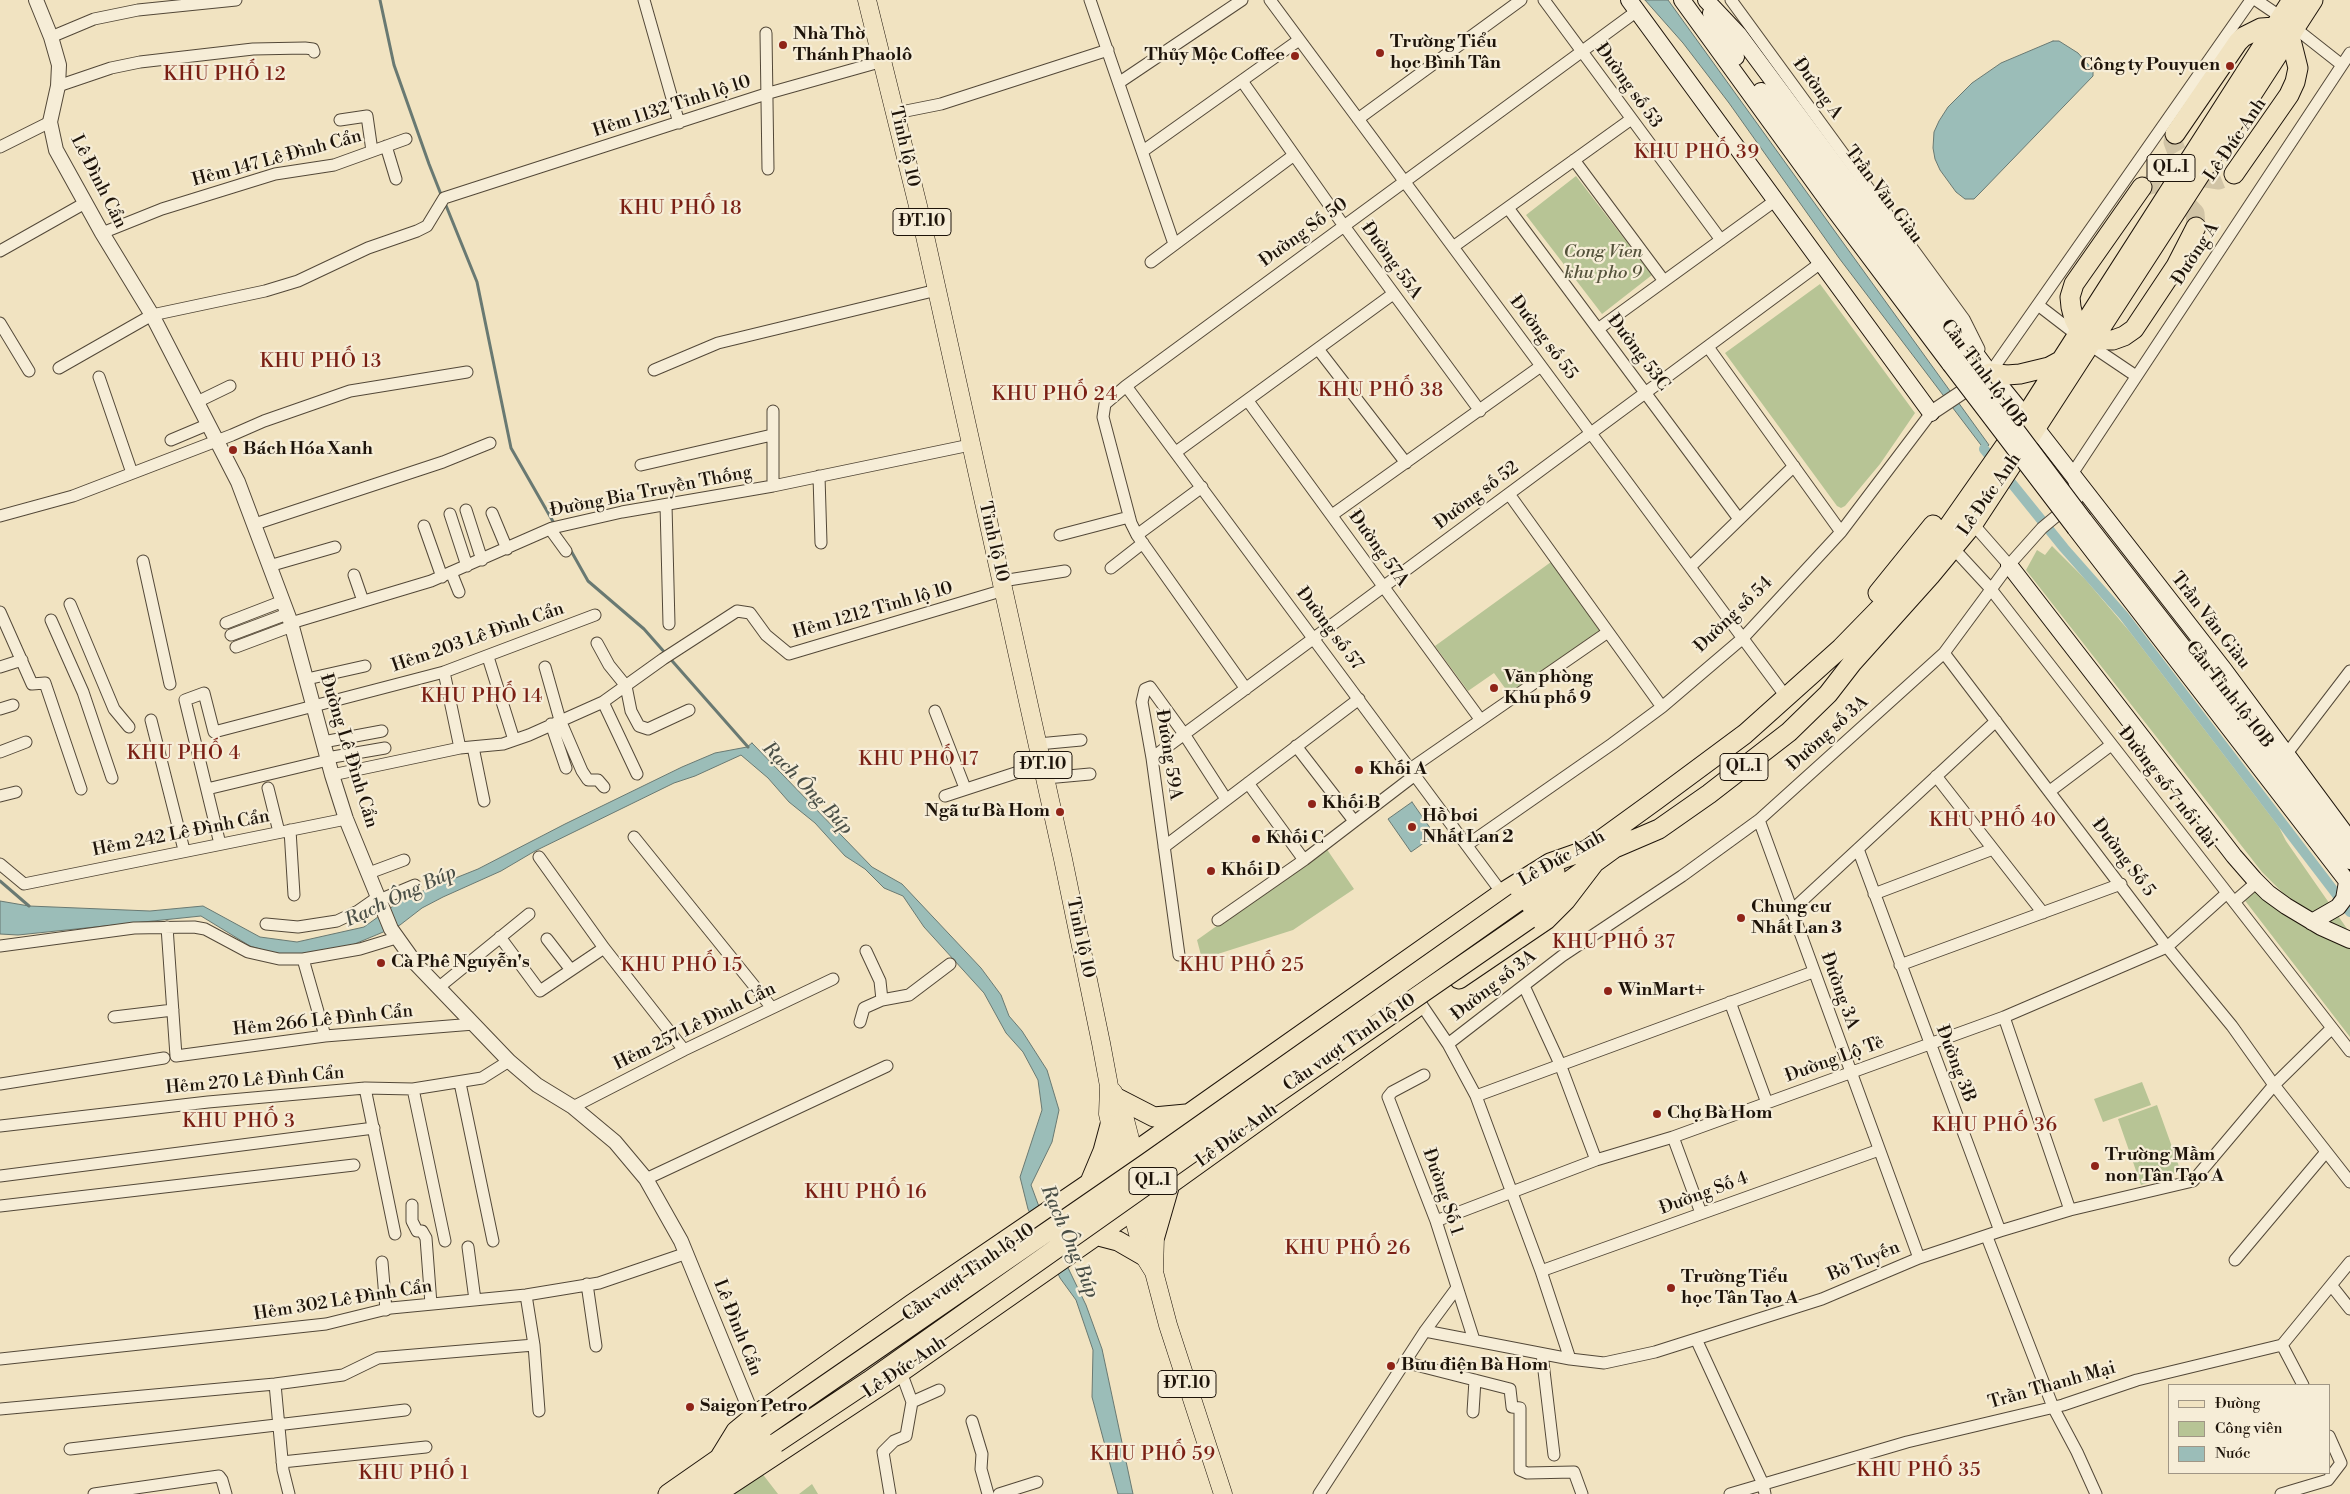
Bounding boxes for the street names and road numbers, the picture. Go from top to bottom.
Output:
street label: Đường số 53 [1590,39,1666,133]
street label: Đường A [1788,54,1846,124]
street label: Hẻm 1132 Tỉnh lộ 10 [590,71,754,143]
street label: Lê Đức Anh [2200,94,2272,186]
street label: Tỉnh lộ 10 [884,105,924,189]
street label: Hẻm 147 Lê Đình Cẩn [190,126,364,192]
street label: Lê Đình Cẩn [65,132,131,232]
street label: Trần Văn Giàu [1839,142,1927,248]
road number: QL.1 [2147,154,2195,182]
street label: Đường Số 50 [1256,194,1352,272]
road number: ĐT.10 [893,208,951,236]
street label: Đường 55A [1356,218,1426,304]
street label: Đường A [2168,219,2224,289]
street label: Đường số 55 [1504,292,1582,384]
street label: Đường 53C [1602,310,1674,396]
street label: Cầu Tỉnh lộ 10B [1935,316,2031,432]
street label: Lê Đức Anh [1954,450,2026,540]
street label: Đường số 52 [1431,457,1523,535]
street label: Đường Bia Truyền Thống [548,462,754,522]
street label: Tỉnh lộ 10 [973,500,1013,584]
street label: Đường 57A [1343,507,1413,591]
street label: Trần Văn Giàu [2166,568,2254,674]
street label: Đường số 54 [1690,572,1778,658]
street label: Hẻm 1212 Tỉnh lộ 10 [790,578,956,644]
street label: Đường số 57 [1291,583,1367,675]
street label: Hẻm 203 Lê Đình Cẩn [389,598,567,678]
street label: Cầu Tỉnh lộ 10B [2180,637,2278,753]
street label: Đường Lê Đình Cẩn [314,671,382,831]
street label: Đường số 3A [1783,692,1873,776]
street label: Đường 59A [1150,708,1186,802]
street label: Đường số 7 nối dài [2113,723,2221,853]
road number: ĐT.10 [1014,752,1072,778]
road number: QL.1 [1720,754,1768,780]
street label: Hẻm 242 Lê Đình Cẩn [91,806,271,862]
street label: Đường Số 5 [2087,815,2159,901]
street label: Lê Đức Anh [1515,826,1609,892]
street label: Tỉnh lộ 10 [1061,896,1099,980]
street label: Đường số 3A [1447,946,1541,1026]
street label: Đường 3A [1815,950,1863,1032]
street label: Hẻm 257 Lê Đình Cẩn [611,978,779,1076]
street label: Cầu vượt Tỉnh lộ 10 [1280,989,1420,1097]
street label: Hẻm 266 Lê Đình Cẩn [232,1001,414,1041]
street label: Đường 3B [1930,1022,1980,1106]
street label: Đường Lộ Tẻ [1782,1032,1888,1088]
street label: Hẻm 270 Lê Đình Cẩn [165,1062,345,1100]
street label: Lê Đức Anh [1192,1099,1282,1173]
street label: Đường Số 1 [1417,1146,1467,1238]
road number: QL.1 [1129,1168,1177,1194]
street label: Đường Số 4 [1657,1168,1751,1220]
street label: Cầu vượt Tỉnh lộ 10 [899,1219,1039,1327]
street label: Bờ Tuyến [1825,1237,1903,1287]
street label: Hẻm 302 Lê Đình Cẩn [252,1276,434,1326]
street label: Lê Đình Cẩn [708,1277,766,1379]
street label: Lê Đức Anh [859,1332,951,1404]
street label: Trần Thanh Mại [1986,1358,2118,1414]
road number: ĐT.10 [1158,1370,1216,1398]

